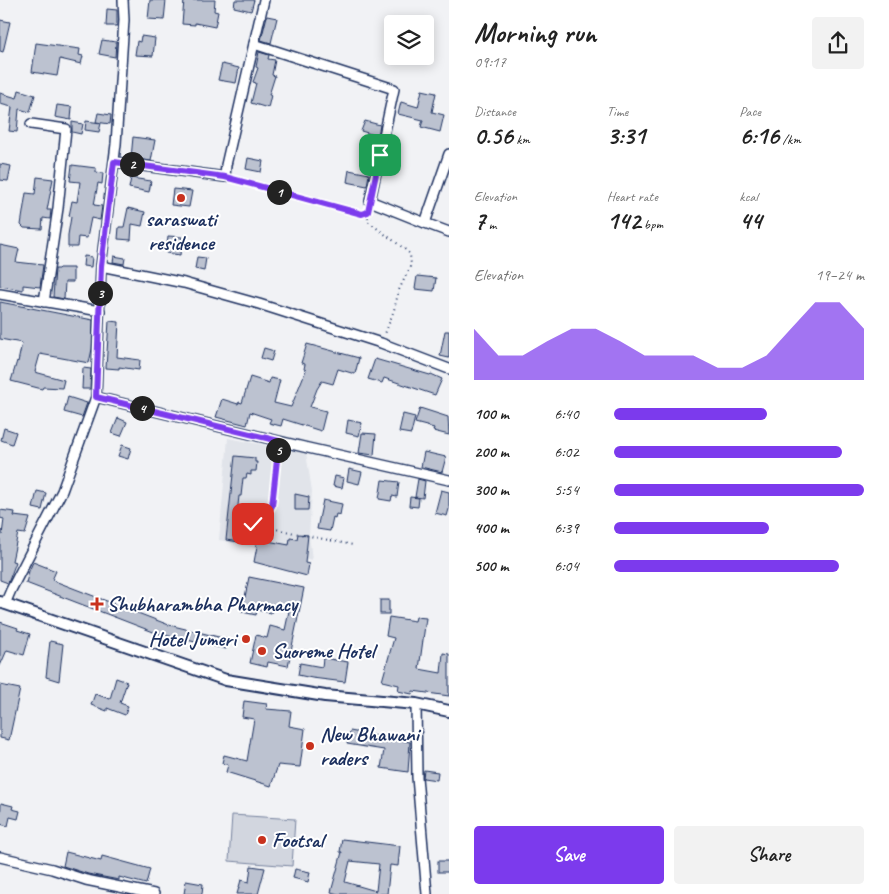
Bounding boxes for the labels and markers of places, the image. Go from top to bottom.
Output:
pin [359,134,401,176]
pin: 2 [120,152,144,176]
pin: 1 [266,180,292,204]
marker: saraswati residence [175,192,187,204]
place label: saraswati residence [146,206,219,256]
pin: 3 [88,280,112,306]
pin: 4 [130,396,154,420]
pin: 5 [266,438,290,462]
pin [232,503,274,545]
place label: Shubharambha Pharmacy [107,591,300,617]
marker: Shubharambha Pharmacy [91,598,103,610]
place label: Hotel Jumeri [149,626,239,652]
marker: Hotel Jumeri [240,633,252,645]
place label: Suoreme Hotel [272,638,378,664]
marker: Suoreme Hotel [256,645,268,657]
place label: New Bhawani raders [320,721,422,771]
marker: New Bhawani raders [304,740,316,752]
place label: Footsal [272,827,328,853]
marker: Footsal [256,834,268,846]

